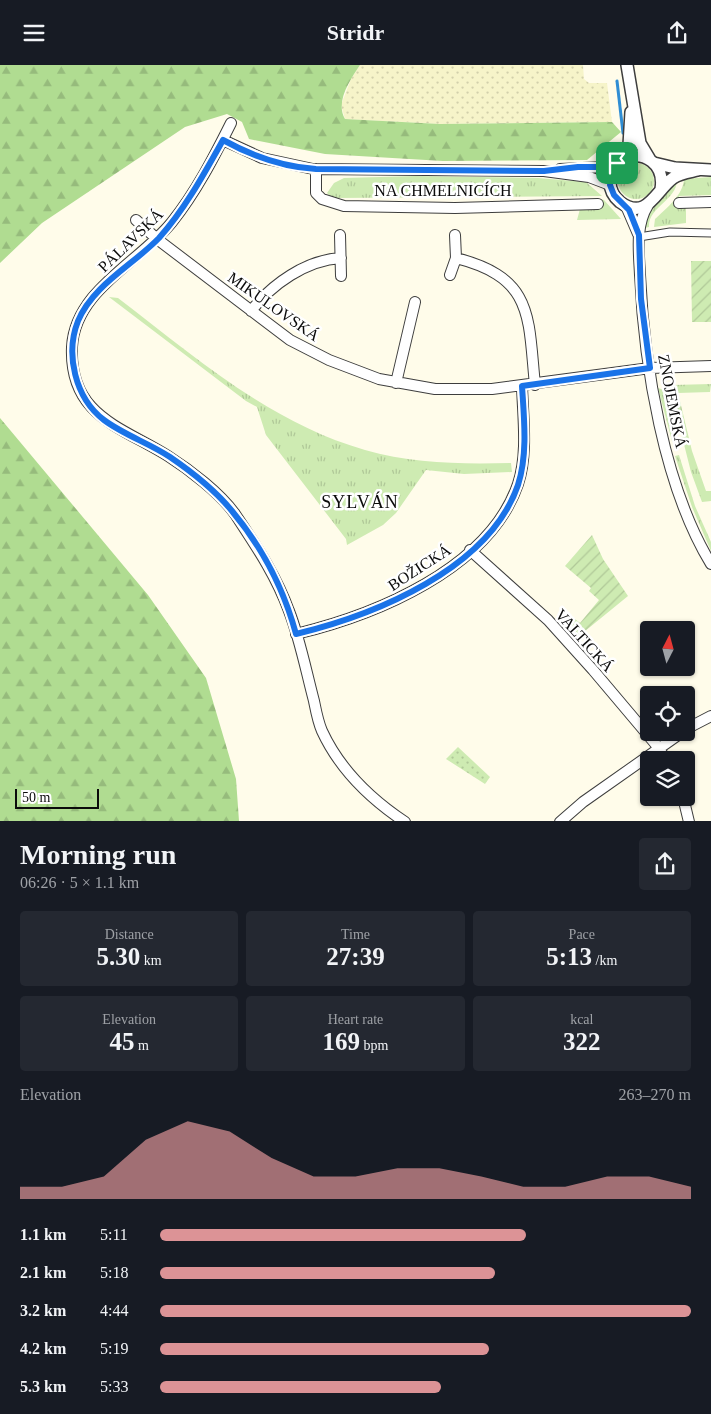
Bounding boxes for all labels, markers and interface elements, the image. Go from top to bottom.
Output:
icon: menu [20,19,48,47]
icon: share [663,19,691,47]
text: Stridr [327,20,384,45]
pin [596,142,638,184]
icon: arrive [603,149,631,177]
street label: NA CHMELNICÍCH [374,181,512,199]
street label: PÁLAVSKÁ [94,204,167,275]
street label: MIKULOVSKÁ [225,268,324,344]
street label: ZNOJEMSKÁ [655,353,691,450]
district label: SYLVÁN [321,491,399,512]
street label: BOŽICKÁ [384,540,454,594]
street label: VALTICKÁ [552,605,618,675]
north arrow [640,621,695,676]
map controls [640,621,695,806]
button: locate [640,686,695,741]
button: layers [640,751,695,806]
scale bar [15,787,99,810]
text: 50 m [22,790,50,805]
button: share [639,838,691,890]
text: Morning run [20,839,176,870]
text: 06:26 · 5 × 1.1 km [20,874,139,891]
text: Distance [105,927,154,942]
text: Time [341,927,370,942]
text: Pace [569,927,595,942]
text: 5.30 [97,943,140,970]
text: 27:39 [326,943,385,970]
text: 5:13 [546,943,592,970]
text: km [140,953,162,968]
text: /km [592,953,617,968]
text: Elevation [102,1012,156,1027]
text: Heart rate [328,1012,383,1027]
text: kcal [570,1012,593,1027]
text: 45 [109,1028,134,1055]
text: 169 [323,1028,360,1055]
text: 322 [563,1028,601,1055]
text: m [134,1038,149,1053]
text: bpm [360,1038,388,1053]
text: Elevation [20,1086,81,1103]
text: 263–270 m [619,1086,691,1103]
text: 1.1 km [20,1226,66,1243]
text: 5:11 [100,1226,128,1243]
text: 2.1 km [20,1264,66,1281]
text: 5:18 [100,1264,128,1281]
text: 3.2 km [20,1302,66,1319]
text: 4:44 [100,1302,128,1319]
text: 4.2 km [20,1340,66,1357]
text: 5:19 [100,1340,128,1357]
text: 5.3 km [20,1378,66,1395]
text: 5:33 [100,1378,128,1395]

